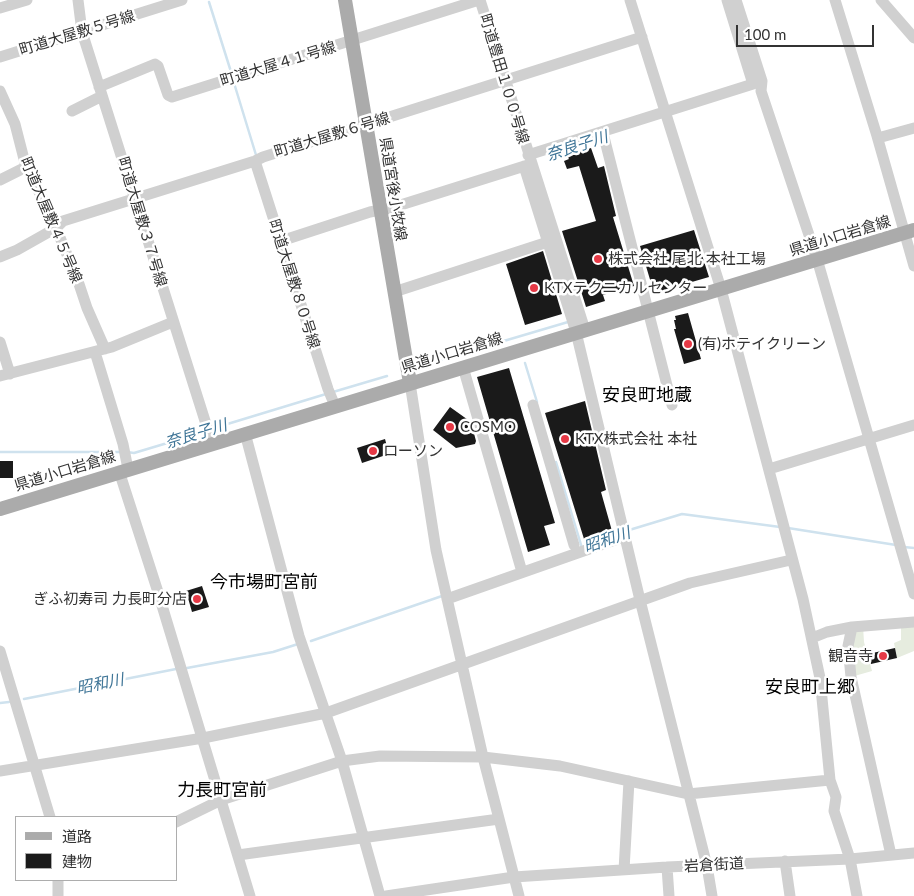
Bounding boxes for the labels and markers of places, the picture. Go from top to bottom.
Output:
place label: 株式会社 尾北 本社工場 [608,250,766,268]
marker: 株式会社 尾北 本社工場 [592,253,604,265]
place label: KTXテクニカルセンター [544,279,708,297]
marker: KTXテクニカルセンター [528,282,540,294]
place label: (有)ホテイクリーン [698,335,826,353]
marker: (有)ホテイクリーン [682,338,694,350]
place label: COSMO [460,418,516,436]
marker: COSMO [444,421,456,433]
place label: KTX株式会社 本社 [575,430,697,448]
marker: KTX株式会社 本社 [559,433,571,445]
place label: ローソン [383,442,443,460]
marker: ローソン [367,445,379,457]
place label: ぎふ初寿司 力長町分店 [33,590,187,608]
marker: ぎふ初寿司 力長町分店 [191,593,203,605]
place label: 観音寺 [828,647,873,665]
marker: 観音寺 [877,650,889,662]

